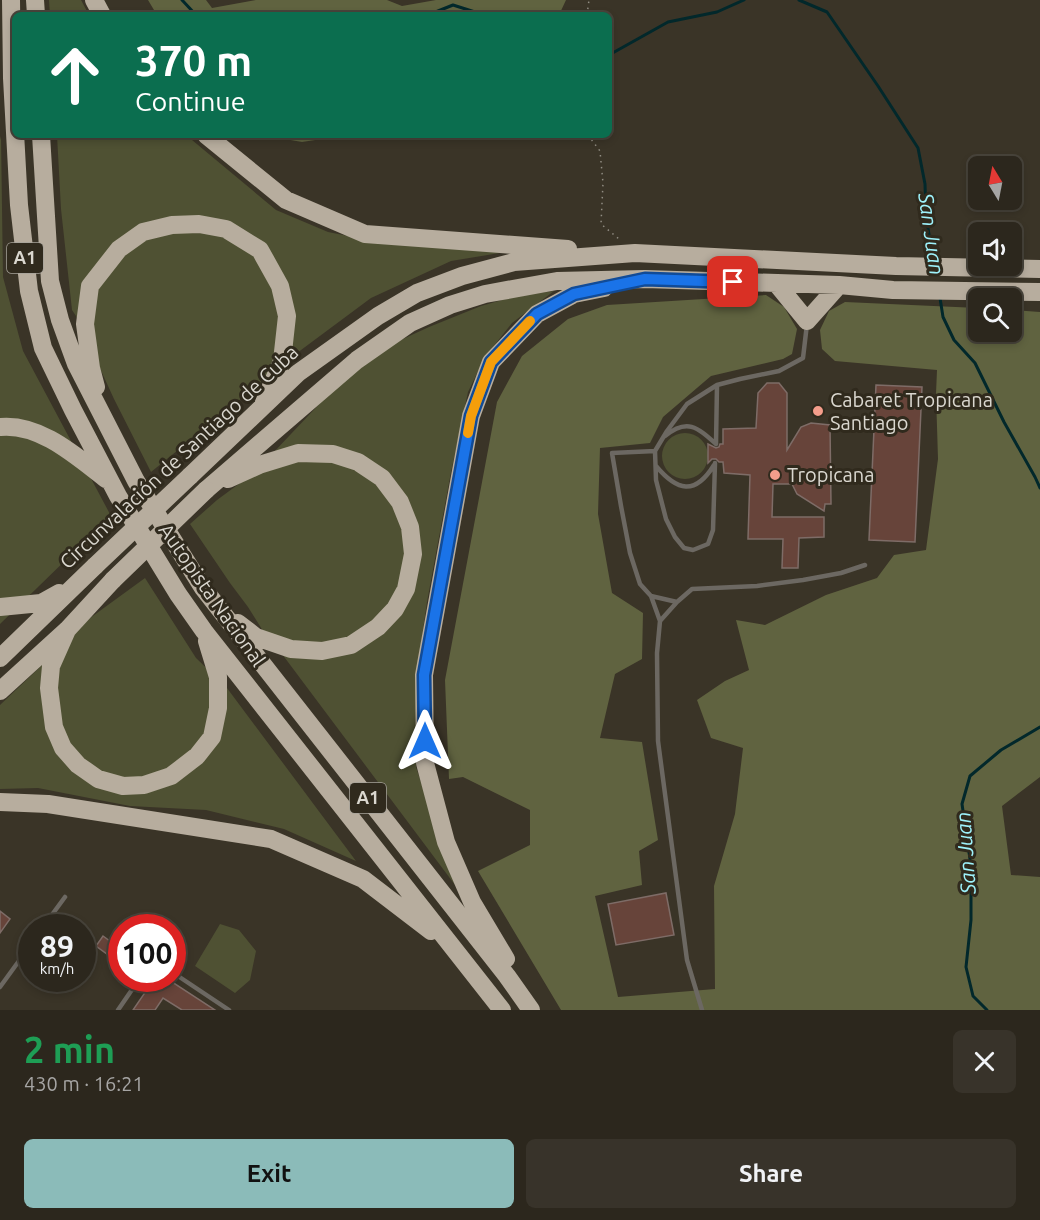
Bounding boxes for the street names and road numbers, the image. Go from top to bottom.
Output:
road number: A1 [7,243,43,273]
street label: Circunvalación de Santiago de Cuba [55,340,303,573]
street label: Autopista Nacional [154,519,270,671]
road number: A1 [350,783,386,813]

